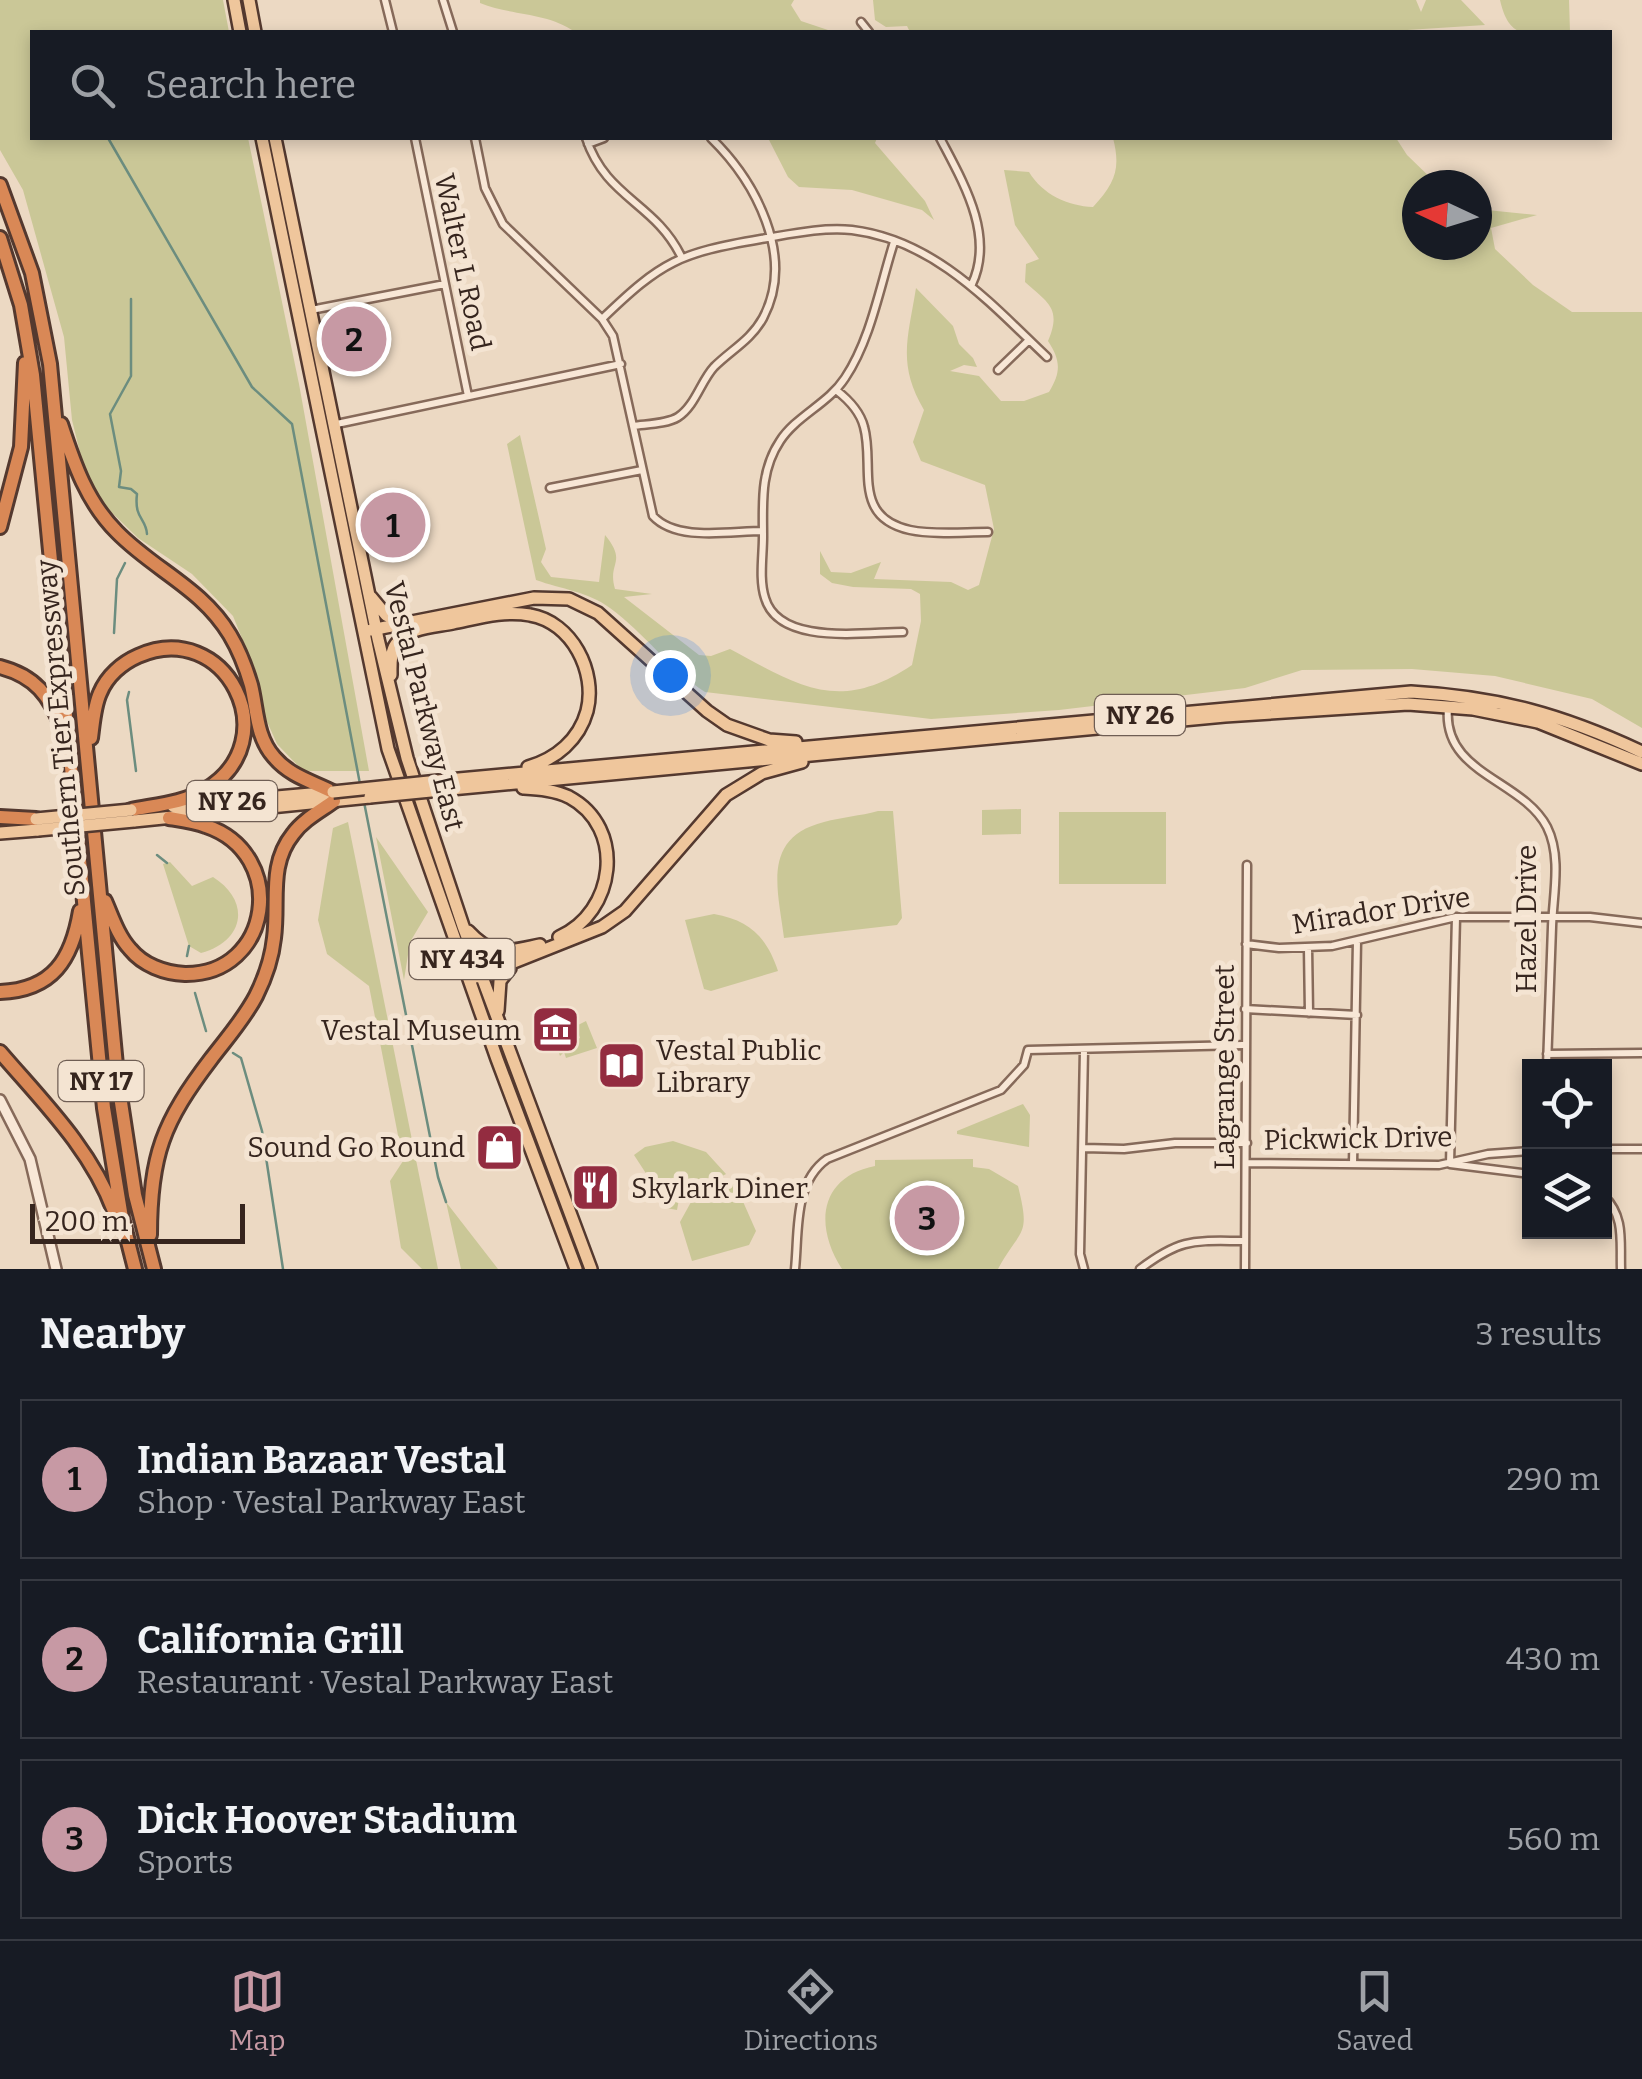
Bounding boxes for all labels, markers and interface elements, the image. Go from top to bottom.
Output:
search box [30,30,1612,140]
icon: search [65,58,120,113]
text: Search here [145,62,356,108]
north arrow [1402,170,1492,260]
street label: Walter L Road [428,171,497,353]
pin: 2 [322,302,386,376]
pin: 1 [360,488,426,562]
street label: Southern Tier Expressway [29,558,92,898]
street label: Vestal Parkway East [378,578,471,834]
your location [645,650,696,701]
road number: NY 26 [1095,695,1185,735]
road number: NY 26 [187,781,277,821]
street label: Hazel Drive [1510,845,1543,993]
street label: Mirador Drive [1290,880,1472,941]
road number: NY 434 [410,939,514,979]
street label: Lagrange Street [1208,964,1241,1170]
museum icon: Vestal Museum [530,1004,582,1056]
place label: Vestal Museum [321,1014,521,1047]
place label: Vestal Public Library [656,1034,822,1099]
library icon: Vestal Public Library [595,1040,647,1092]
map controls [1522,1059,1612,1239]
button: locate [1522,1059,1612,1149]
road number: NY 17 [58,1061,144,1101]
street label: Pickwick Drive [1263,1120,1453,1157]
shop icon: Sound Go Round [474,1121,526,1173]
place label: Sound Go Round [247,1131,465,1164]
button: layers [1522,1149,1612,1239]
restaurant icon: Skylark Diner [570,1162,622,1214]
place label: Skylark Diner [631,1172,808,1205]
pin: 3 [894,1180,960,1256]
scale bar [30,1199,245,1244]
text: 200 m [45,1205,128,1238]
text: Nearby [40,1309,185,1359]
text: 3 results [1476,1315,1602,1353]
text: Indian Bazaar Vestal [137,1437,506,1483]
text: 1 [68,1460,81,1498]
text: 290 m [1506,1460,1600,1498]
text: Shop · Vestal Parkway East [137,1483,526,1521]
text: California Grill [137,1617,404,1663]
text: 2 [65,1640,84,1678]
text: 430 m [1506,1640,1600,1678]
text: Restaurant · Vestal Parkway East [137,1663,613,1701]
text: Dick Hoover Stadium [137,1797,517,1843]
text: 3 [65,1820,84,1858]
text: 560 m [1507,1820,1600,1858]
text: Sports [137,1843,233,1881]
tab: Map [229,1964,285,2057]
tab: Directions [743,1964,878,2057]
tab: Saved [1336,1964,1413,2057]

